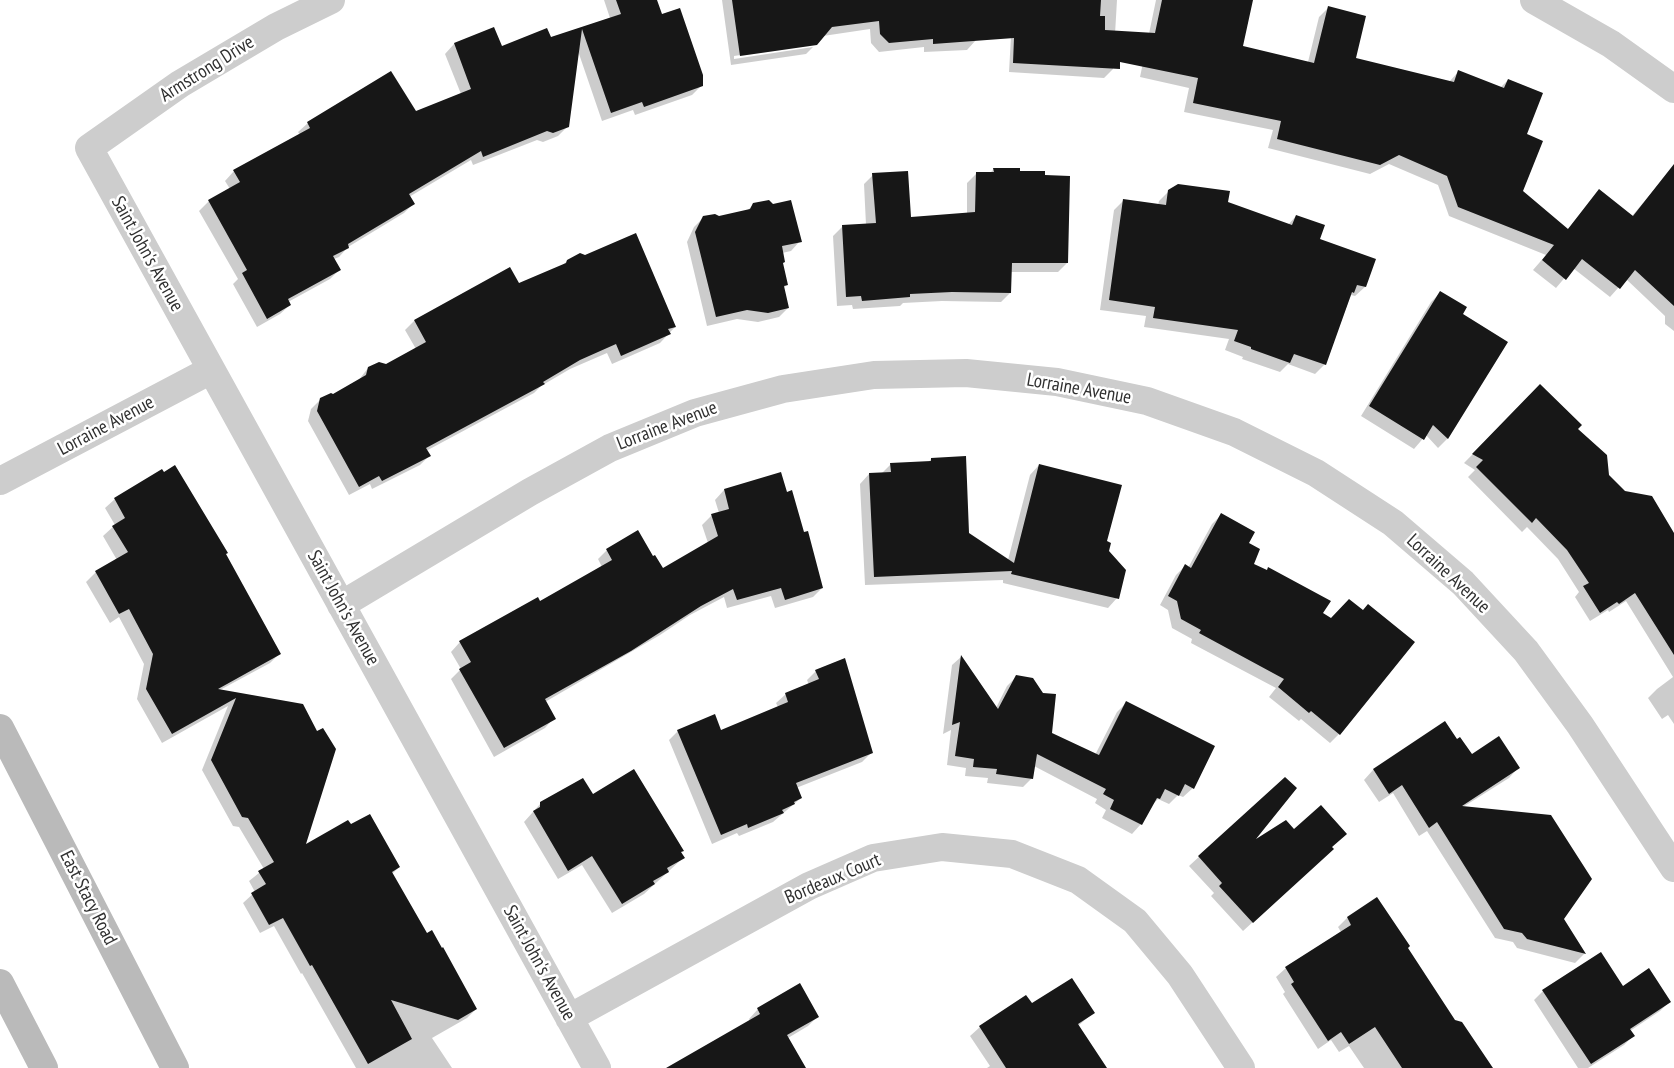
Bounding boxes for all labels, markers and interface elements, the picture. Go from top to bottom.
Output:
street label: Armstrong Drive [156,31,258,107]
street label: Saint John's Avenue [106,193,188,315]
street label: Lorraine Avenue [1025,369,1133,409]
street label: Lorraine Avenue [54,391,158,461]
street label: Lorraine Avenue [614,396,720,456]
street label: Lorraine Avenue [1402,530,1494,618]
street label: Saint John's Avenue [302,547,384,669]
street label: East Stacy Road [55,847,121,949]
street label: Bordeaux Court [782,849,884,909]
street label: Saint John's Avenue [498,902,580,1024]

